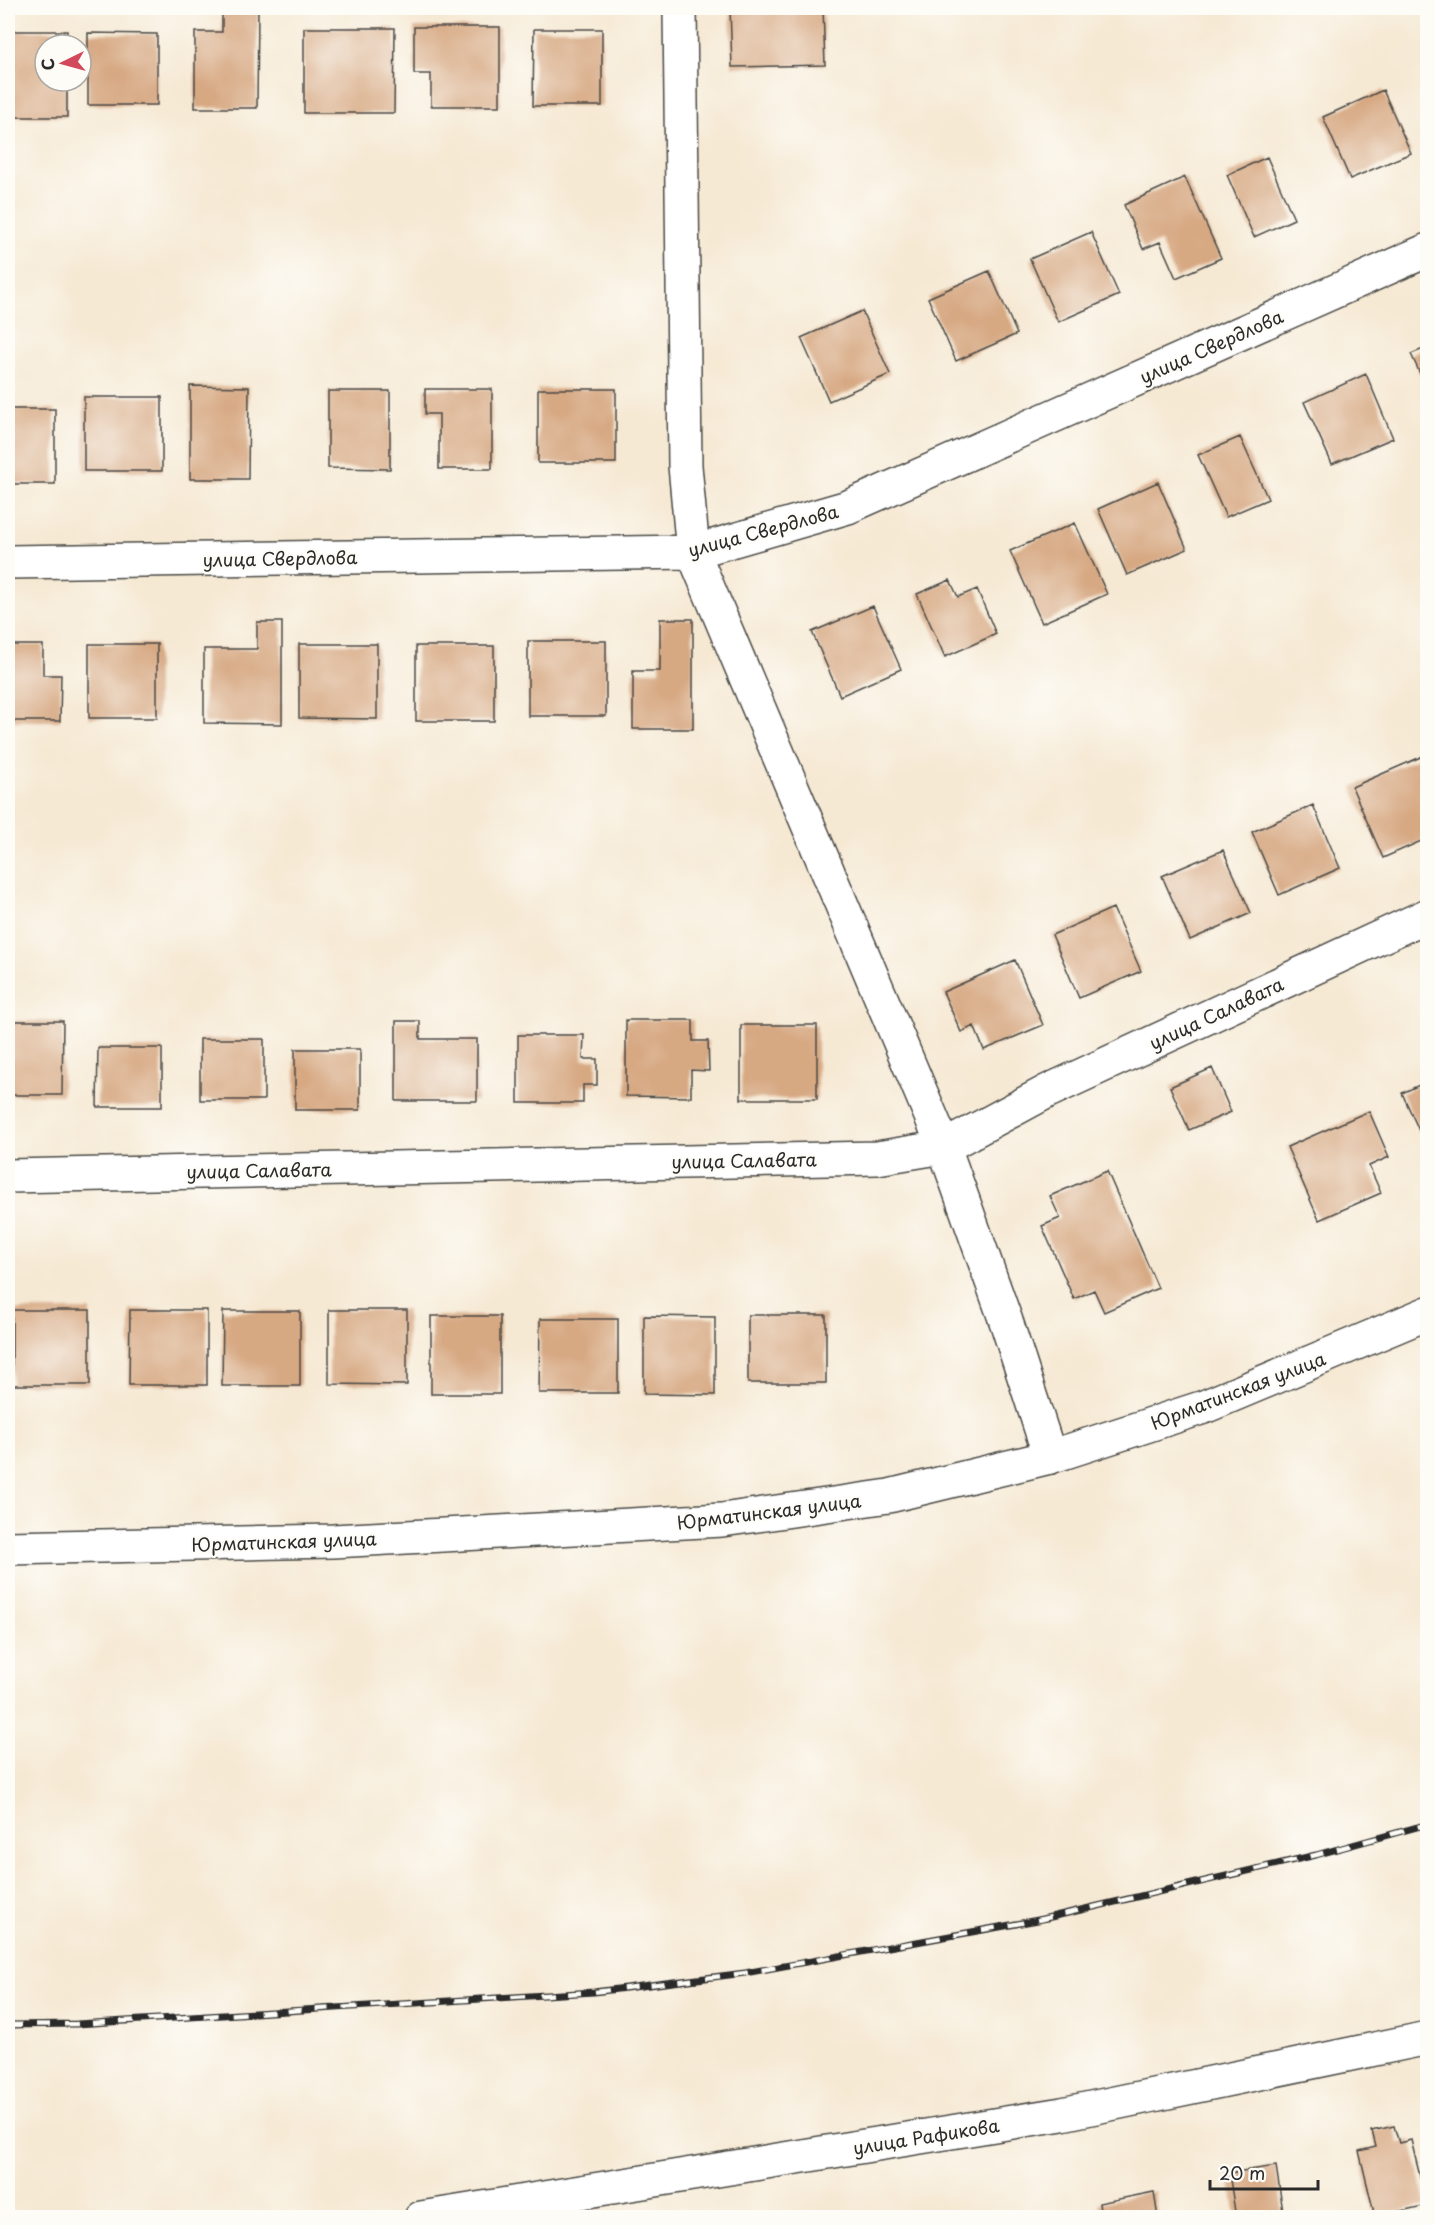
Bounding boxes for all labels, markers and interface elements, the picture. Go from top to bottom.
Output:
north arrow [33,33,93,93]
text: С [35,57,60,71]
street label: улица Свердлова [1135,302,1288,390]
street label: улица Свердлова [685,497,842,563]
street label: улица Свердлова [202,543,358,573]
street label: улица Салавата [1144,970,1288,1056]
street label: улица Салавата [671,1145,818,1175]
street label: улица Салавата [186,1155,333,1185]
street label: Юрматинская улица [1147,1344,1330,1436]
street label: Юрматинская улица [675,1486,863,1536]
street label: Юрматинская улица [191,1524,378,1558]
street label: улица Рафикова [851,2111,1002,2161]
scale bar [1210,2153,1318,2191]
text: 20 m [1219,2159,1265,2186]

